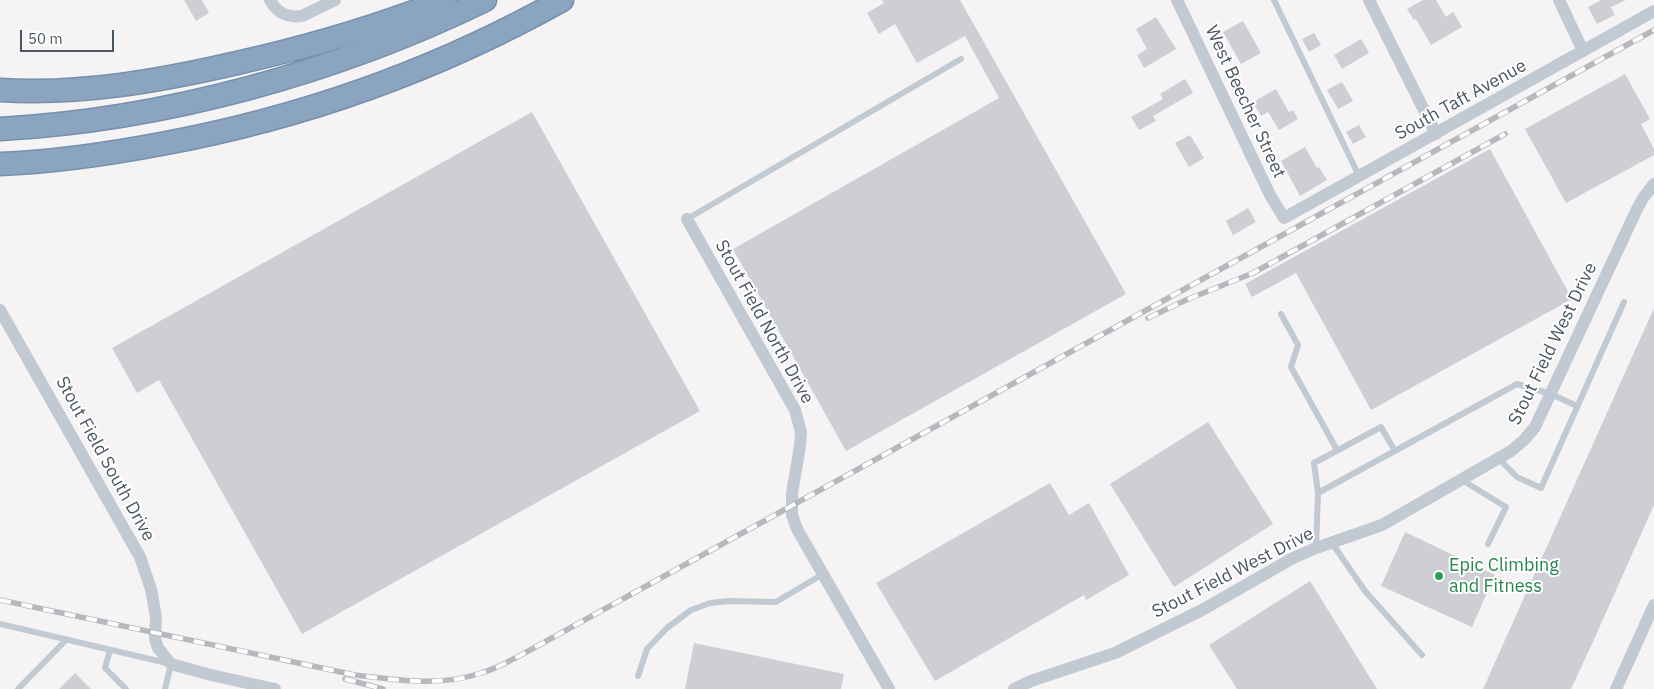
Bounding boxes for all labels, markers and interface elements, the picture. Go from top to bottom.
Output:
scale bar [22,20,116,52]
street label: West Beecher Street [1200,22,1290,182]
text: 50 m [28,29,63,48]
street label: South Taft Avenue [1392,55,1530,145]
street label: Stout Field North Drive [710,236,818,408]
street label: Stout Field West Drive [1504,259,1602,429]
street label: Stout Field South Drive [51,373,159,545]
street label: Stout Field West Drive [1149,523,1317,623]
place label: Epic Climbing and Fitness [1449,555,1559,598]
marker: Epic Climbing and Fitness [1433,570,1445,582]

